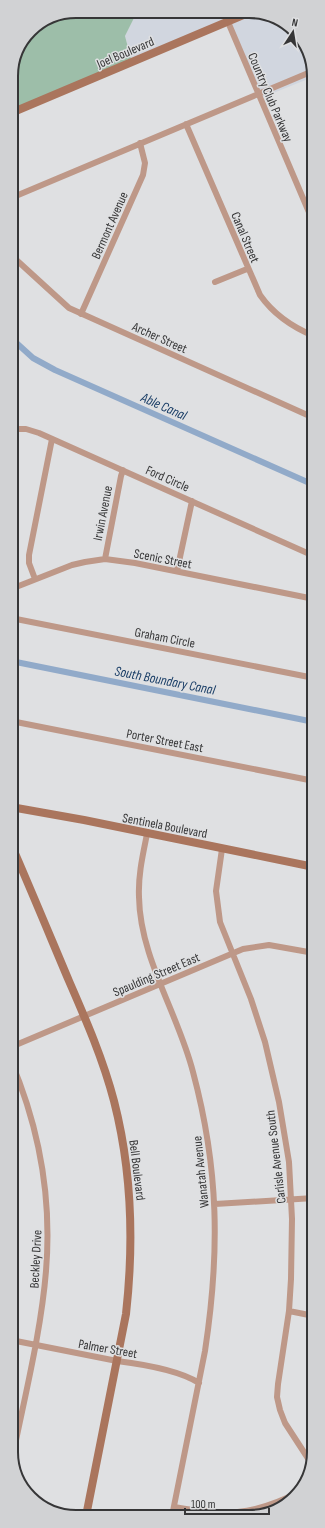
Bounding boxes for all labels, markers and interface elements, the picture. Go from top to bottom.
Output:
north arrow [273,12,313,52]
text: N [291,16,299,30]
street label: Joel Boulevard [93,34,156,73]
street label: Country Club Parkway [244,50,296,144]
street label: Bermont Avenue [88,189,132,262]
street label: Canal Street [227,210,263,265]
street label: Archer Street [129,318,190,357]
water label: Able Canal [137,388,190,424]
street label: Ford Circle [143,462,192,496]
street label: Irwin Avenue [90,484,116,542]
street label: Scenic Street [133,546,193,572]
street label: Graham Circle [133,624,196,652]
water label: South Boundary Canal [113,662,217,699]
street label: Porter Street East [125,726,205,756]
street label: Sentinela Boulevard [121,810,209,842]
street label: Spaulding Street East [111,949,202,1000]
street label: Carlisle Avenue South [262,1109,290,1205]
street label: Wanatah Avenue [189,1135,213,1209]
street label: Bell Boulevard [125,1139,149,1201]
street label: Beckley Drive [26,1229,46,1289]
street label: Palmer Street [77,1336,139,1362]
scale bar [185,1490,269,1516]
text: 100 m [191,1497,216,1512]

